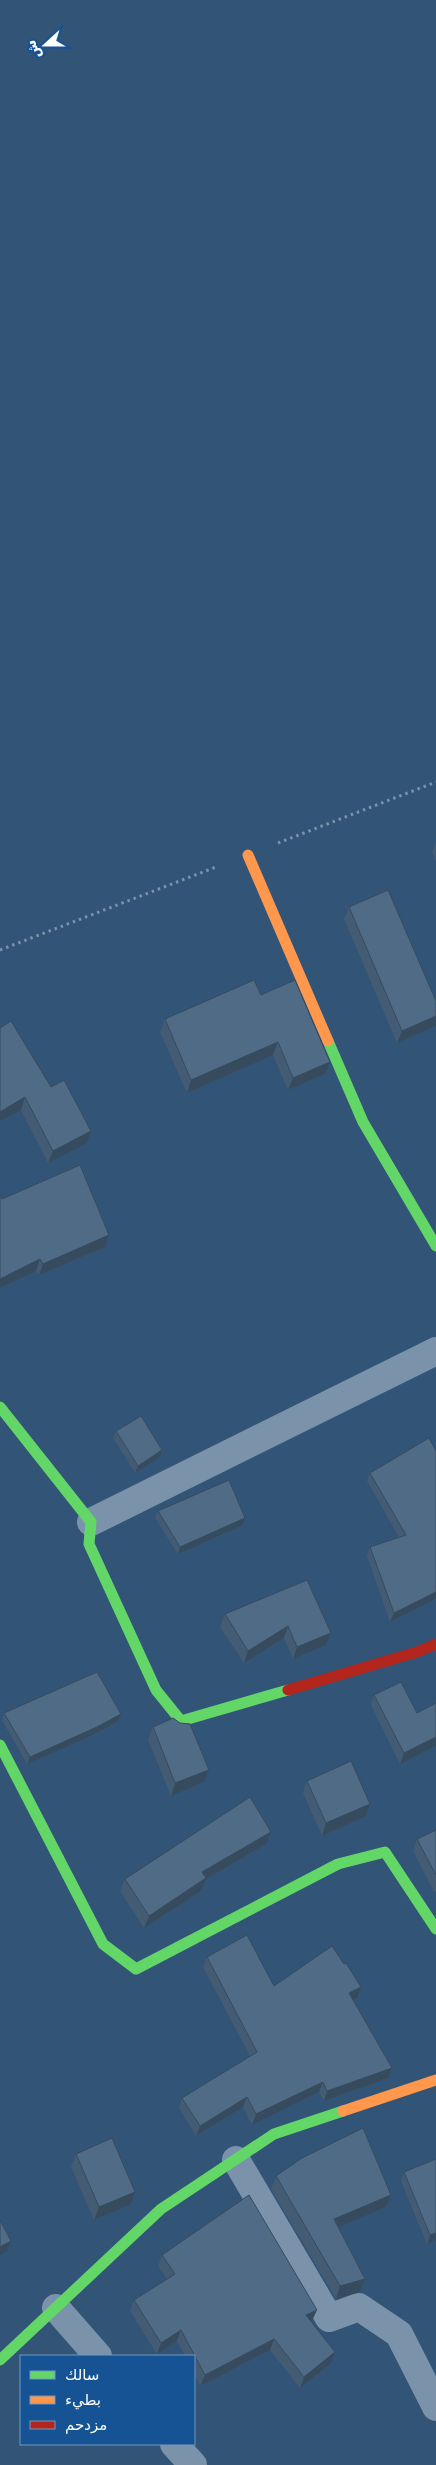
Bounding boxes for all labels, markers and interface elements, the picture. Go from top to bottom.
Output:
north arrow [20,20,70,70]
text: ش [22,38,44,62]
legend [20,2355,195,2445]
text: سالك [65,2366,99,2384]
text: بطيء [65,2391,101,2410]
text: مزدحم [65,2416,107,2434]

